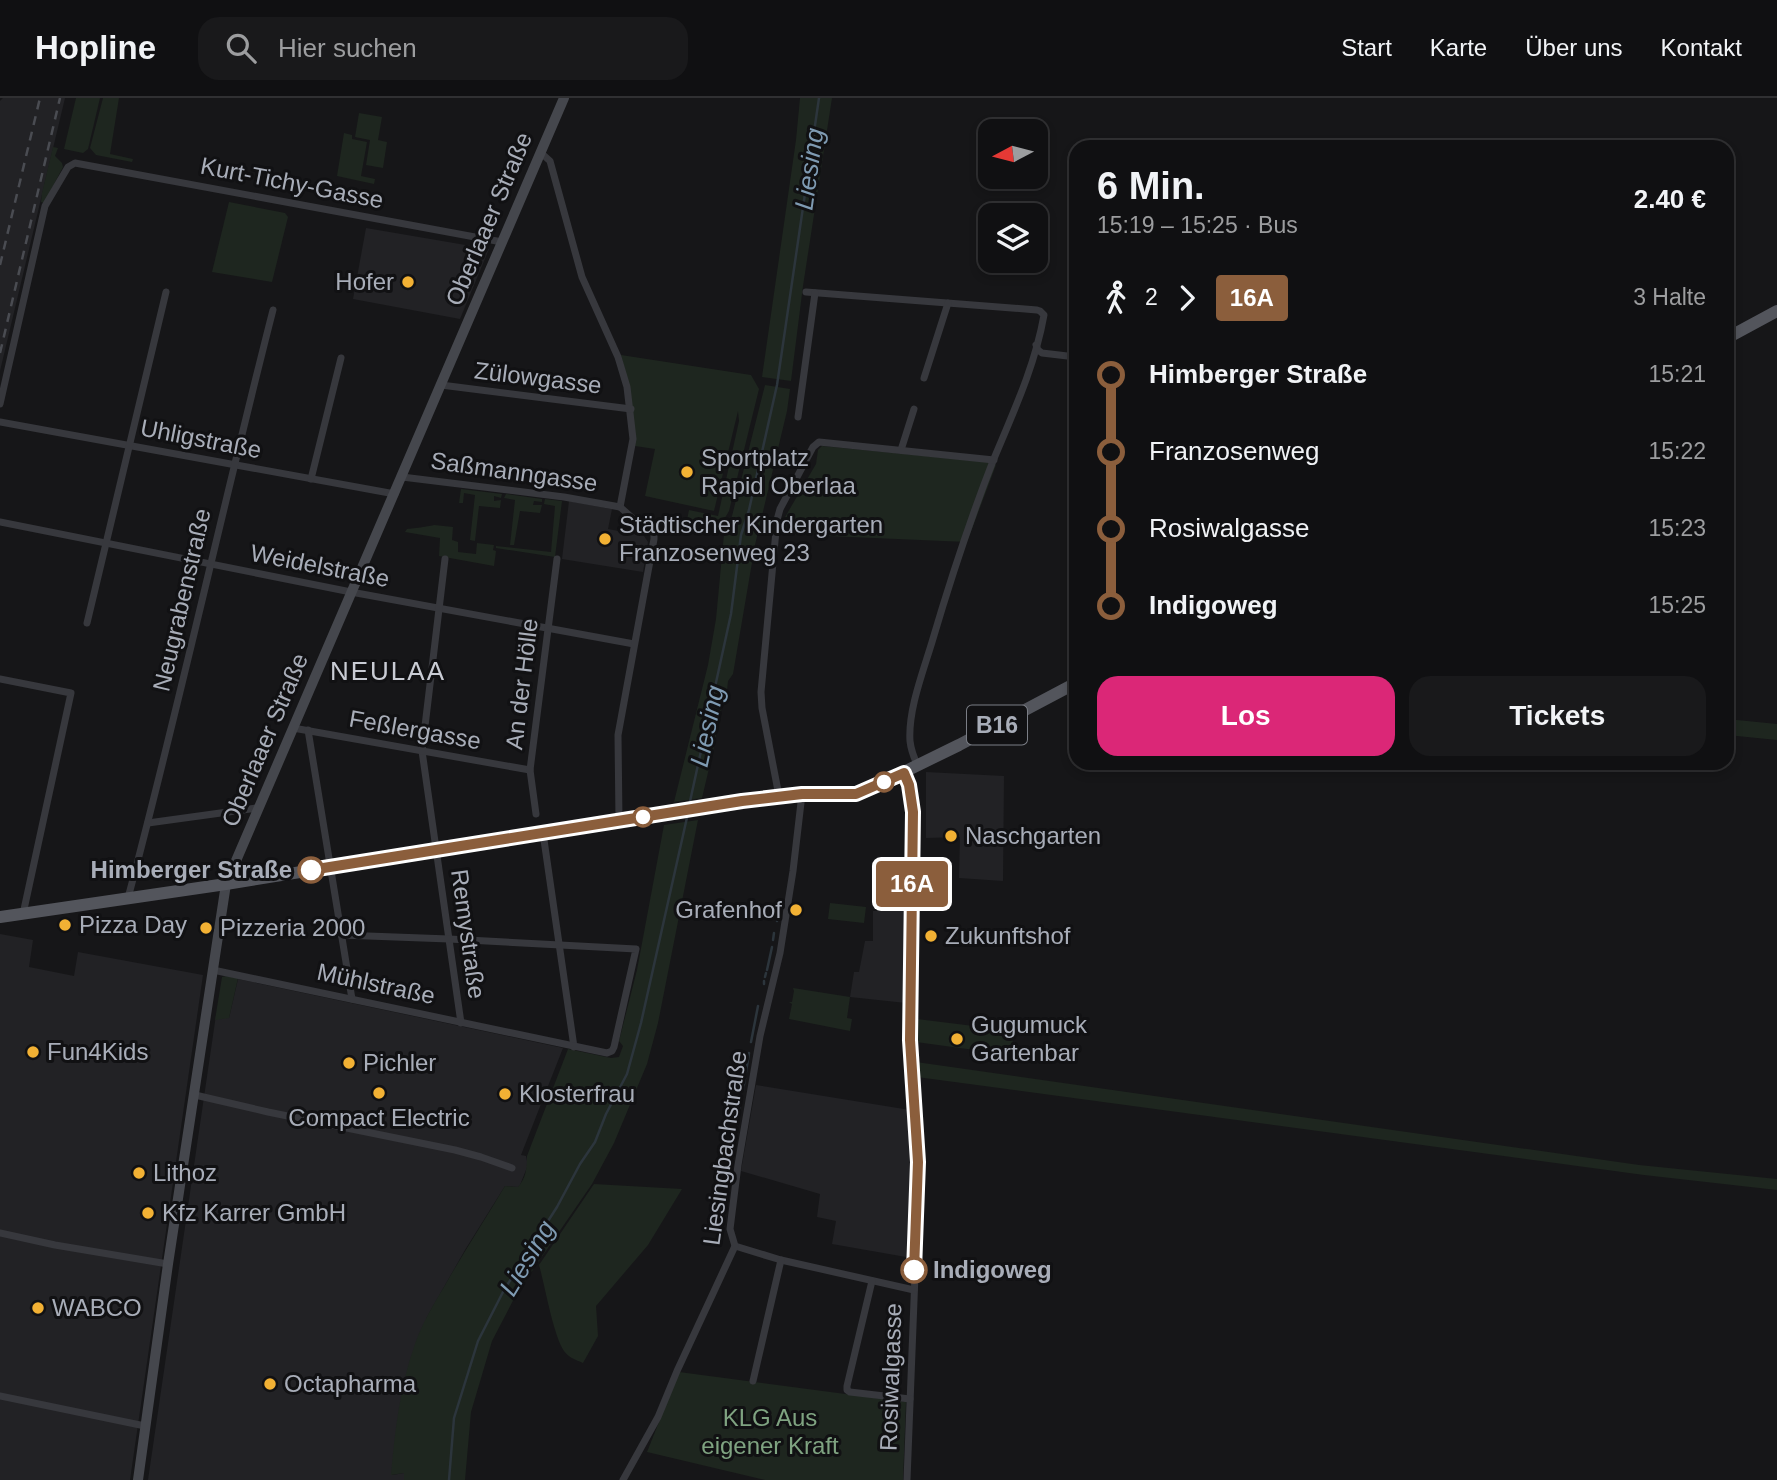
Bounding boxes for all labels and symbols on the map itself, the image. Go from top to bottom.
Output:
north arrow [978,119,1048,189]
water label: Liesing [788,126,830,212]
street label: Oberlaaer Straße [440,128,537,309]
street label: Kurt-Tichy-Gasse [198,152,386,213]
place label: Hofer [335,268,394,295]
marker: Hofer [400,274,416,290]
street label: Zülowgasse [473,356,603,399]
street label: Uhligstraße [138,414,264,463]
place label: Sportplatz Rapid Oberlaa [701,444,856,499]
street label: Saßmanngasse [429,446,599,497]
marker: Sportplatz Rapid Oberlaa [679,464,695,480]
street label: Neugrabenstraße [147,506,216,694]
place label: Städtischer Kindergarten Franzosenweg 23 [619,511,883,566]
marker: Städtischer Kindergarten Franzosenweg 23 [597,531,613,547]
street label: Weidelstraße [248,539,392,592]
street label: An der Hölle [500,617,543,751]
street label: Oberlaaer Straße [216,649,313,830]
district label: NEULAA [330,656,446,686]
water label: Liesing [684,682,730,769]
street label: Feßlergasse [347,705,483,754]
road number: B16 [967,706,1027,744]
unlabelled marker [874,772,894,792]
unlabelled marker [633,807,653,827]
place label: Naschgarten [965,822,1101,849]
marker: Naschgarten [943,828,959,844]
place label: Himberger Straße [91,856,292,883]
marker: Himberger Straße [298,857,324,883]
line badge: 16A [872,861,952,907]
street label: Remystraße [446,867,491,1001]
place label: Grafenhof [675,896,782,923]
marker: Grafenhof [788,902,804,918]
place label: Pizza Day [79,911,187,938]
place label: Pizzeria 2000 [220,914,365,941]
marker: Pizza Day [57,917,73,933]
marker: Pizzeria 2000 [198,920,214,936]
place label: Zukunftshof [945,922,1071,949]
marker: Zukunftshof [923,928,939,944]
street label: Mühlstraße [315,958,438,1009]
place label: Gugumuck Gartenbar [971,1011,1088,1066]
marker: Gugumuck Gartenbar [949,1031,965,1047]
place label: Fun4Kids [47,1038,148,1065]
marker: Fun4Kids [25,1044,41,1060]
place label: Pichler [363,1049,436,1076]
street label: Liesingbachstraße [697,1049,752,1247]
marker: Pichler [341,1055,357,1071]
place label: Klosterfrau [519,1080,635,1107]
marker: Compact Electric [371,1085,387,1101]
marker: Klosterfrau [497,1086,513,1102]
place label: Compact Electric [288,1104,470,1131]
place label: Lithoz [153,1159,217,1186]
marker: Lithoz [131,1165,147,1181]
place label: Kfz Karrer GmbH [162,1199,346,1226]
marker: Kfz Karrer GmbH [140,1205,156,1221]
water label: Liesing [493,1215,561,1301]
place label: Indigoweg [933,1256,1052,1283]
marker: Indigoweg [901,1257,927,1283]
place label: WABCO [52,1294,142,1321]
marker: WABCO [30,1300,46,1316]
street label: Rosiwalgasse [874,1303,907,1451]
place label: Octapharma [284,1370,417,1397]
marker: Octapharma [262,1376,278,1392]
park label: KLG Aus eigener Kraft [701,1404,839,1459]

